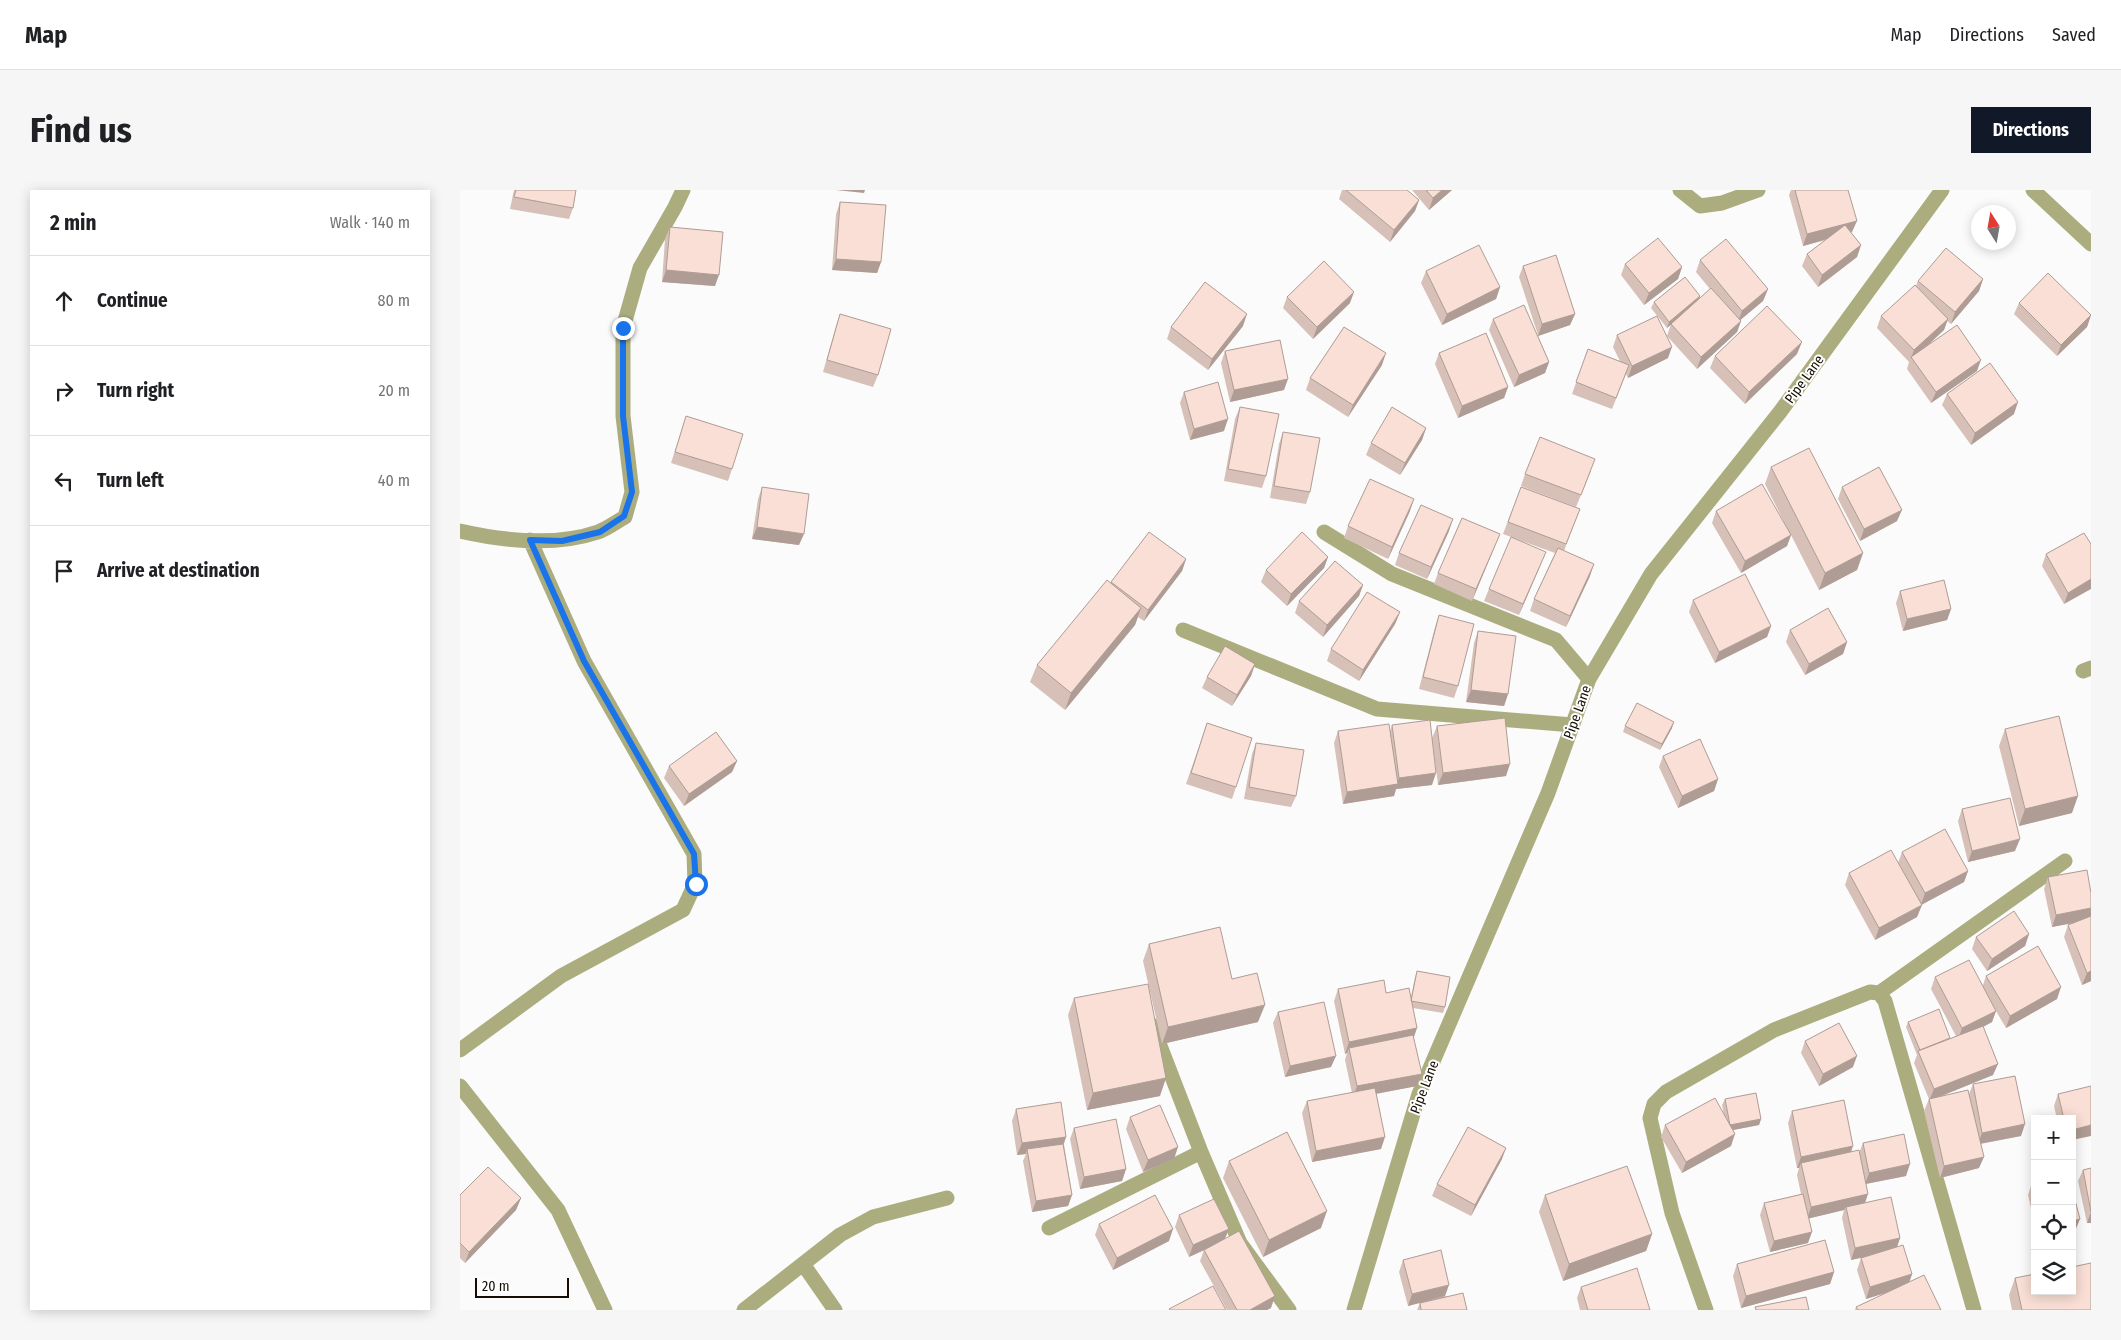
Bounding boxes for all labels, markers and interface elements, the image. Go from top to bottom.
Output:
text: Map [25,21,67,49]
text: Map [1890,24,1922,46]
text: Directions [1950,24,2024,46]
text: Saved [2052,24,2096,46]
button: Directions [1971,107,2091,153]
text: Find us [30,109,132,151]
north arrow [1971,205,2016,250]
text: 2 min [50,210,97,236]
text: Walk · 140 m [330,213,410,232]
icon: ahead [50,287,78,315]
text: Continue [97,289,168,312]
text: 80 m [378,291,410,310]
route end [612,317,635,340]
street label: Pipe Lane [1781,352,1828,407]
icon: right [50,377,78,405]
text: Turn right [97,379,174,402]
text: 20 m [379,381,410,400]
icon: left [50,467,78,495]
text: Turn left [97,469,164,492]
text: 40 m [378,471,410,490]
icon: arrive [50,557,78,585]
text: Arrive at destination [97,559,260,582]
street label: Pipe Lane [1560,683,1595,741]
route start [685,873,708,896]
street label: Pipe Lane [1407,1058,1442,1116]
map controls [2031,1115,2076,1295]
button: + [2031,1115,2076,1160]
button: − [2031,1160,2076,1205]
button: locate [2031,1205,2076,1250]
button: layers [2031,1250,2076,1295]
scale bar [475,1275,569,1298]
text: 20 m [482,1278,510,1295]

